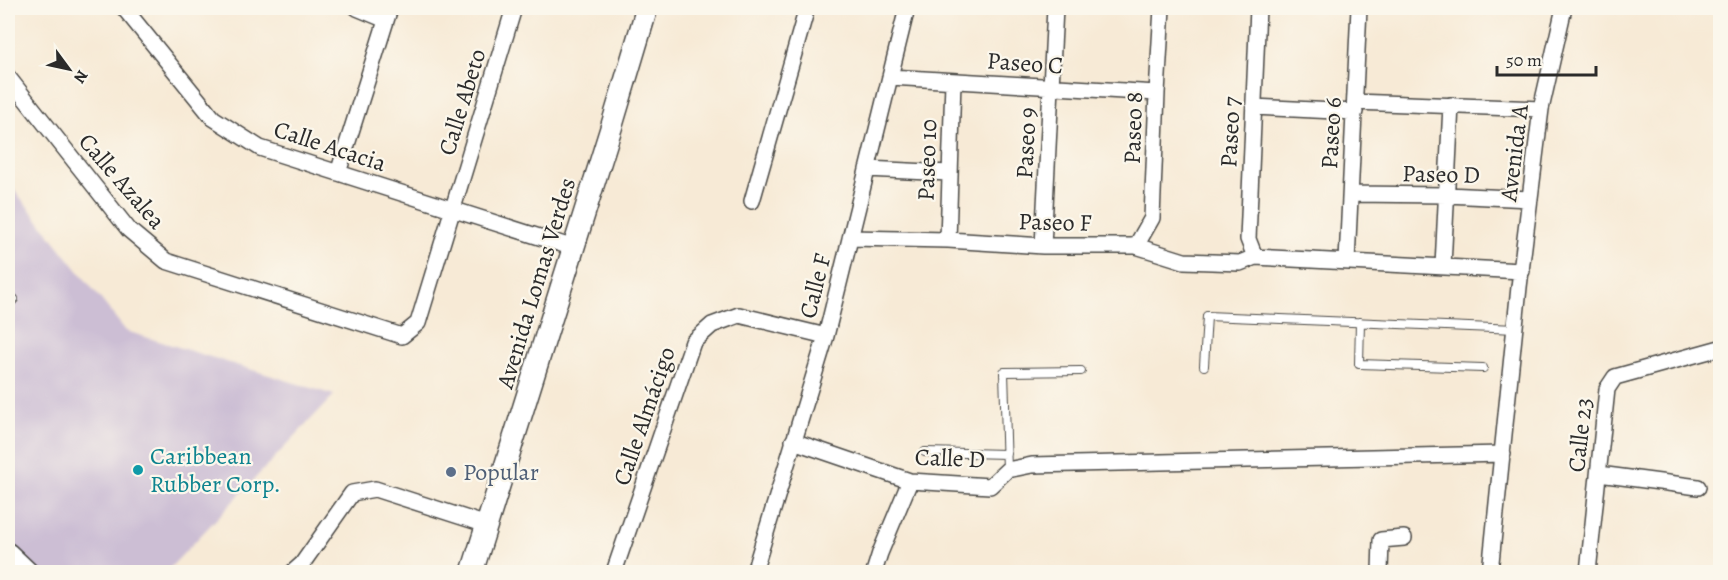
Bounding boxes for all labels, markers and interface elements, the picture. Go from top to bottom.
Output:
north arrow [39,39,99,99]
scale bar [1497,39,1596,77]
street label: Paseo C [986,44,1064,82]
street label: Calle Abeto [431,45,493,159]
text: 50 m [1506,48,1542,72]
text: N [68,66,93,88]
street label: Paseo 8 [1116,91,1150,165]
street label: Paseo 7 [1212,95,1248,168]
street label: Paseo 6 [1313,96,1349,170]
street label: Avenida A [1492,102,1536,204]
street label: Paseo 9 [1008,106,1044,180]
street label: Calle Acacia [270,113,391,179]
street label: Paseo 10 [910,118,944,202]
street label: Calle Azalea [71,126,173,236]
street label: Paseo D [1402,157,1480,191]
street label: Avenida Lomas Verdes [488,174,583,393]
street label: Paseo F [1018,205,1092,239]
street label: Calle F [792,250,838,322]
street label: Calle Almácigo [605,342,683,490]
street label: Calle 23 [1560,396,1600,474]
place label: Caribbean Rubber Corp. [150,440,281,500]
street label: Calle D [914,441,986,475]
place label: Popular [463,456,539,488]
marker: Caribbean Rubber Corp. [131,463,145,477]
marker: Popular [444,465,458,479]

